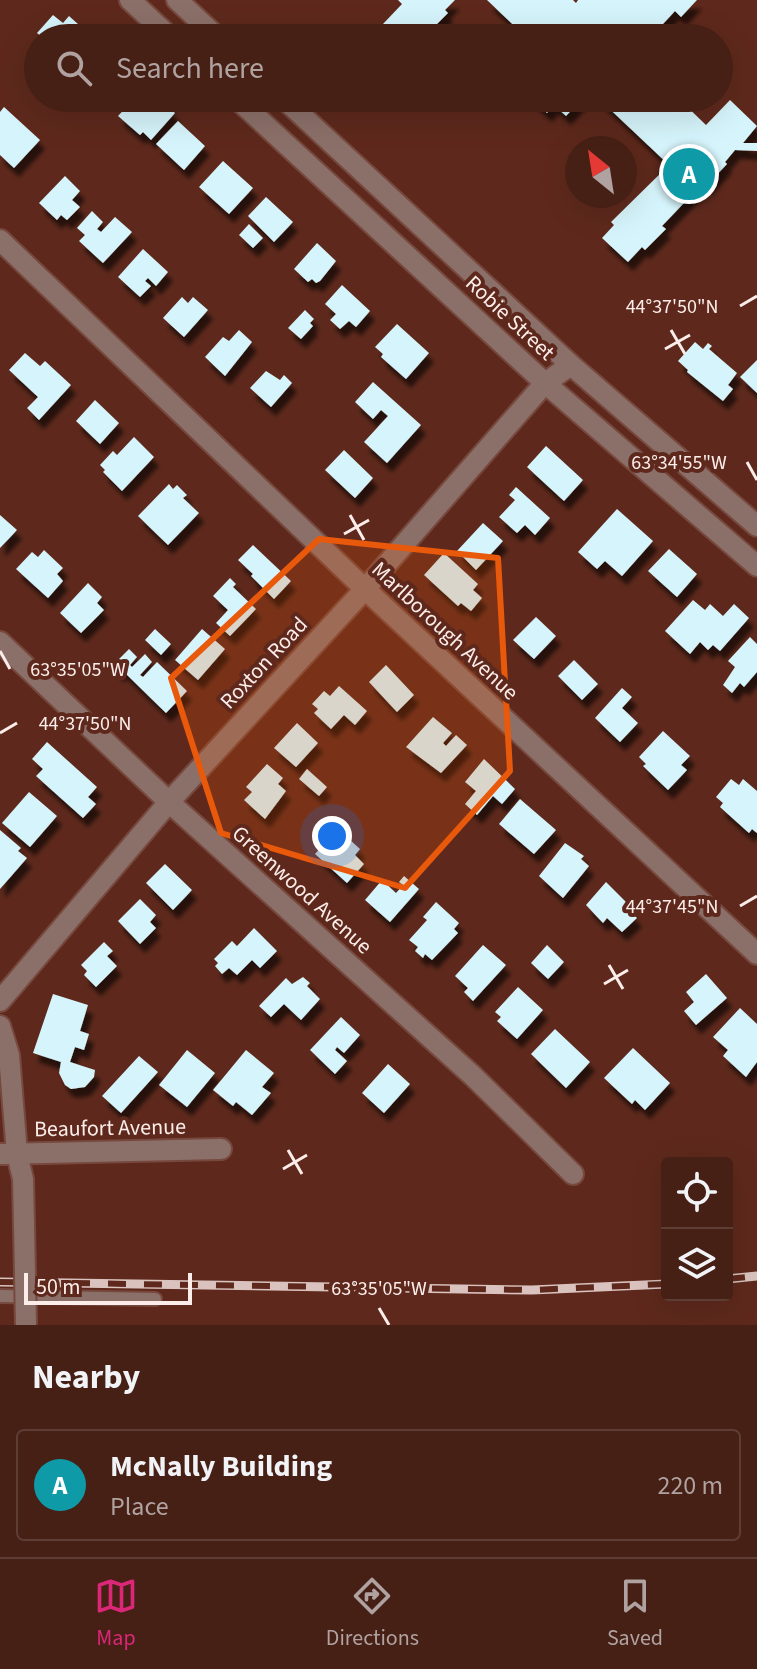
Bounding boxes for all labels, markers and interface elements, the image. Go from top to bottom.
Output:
search box [24,24,733,112]
icon: search [52,46,96,90]
text: Search here [116,47,264,90]
north arrow [565,136,637,208]
pin: A [663,144,715,204]
street label: Robie Street [458,268,562,368]
text: 44°37'50"N [626,293,718,321]
text: 63°34'55"W [631,449,727,477]
street label: Marlborough Avenue [364,554,526,708]
street label: Roxton Road [213,610,315,716]
text: 63°35'05"W [30,656,126,684]
text: 44°37'50"N [39,710,131,738]
your location [312,816,352,856]
street label: Greenwood Avenue [225,818,379,962]
text: 44°37'45"N [626,893,718,921]
street label: Beaufort Avenue [34,1111,186,1145]
map controls [661,1157,733,1301]
button: locate [661,1157,733,1229]
button: layers [661,1229,733,1301]
scale bar [24,1269,192,1305]
text: 50 m [36,1271,81,1303]
text: 63°35'05"W [331,1275,427,1303]
text: Nearby [32,1353,140,1402]
text: McNally Building [110,1445,332,1488]
text: A [53,1467,67,1504]
text: 220 m [657,1467,723,1504]
text: Place [110,1488,169,1525]
tab: Map [94,1574,138,1654]
tab: Directions [326,1574,419,1654]
tab: Saved [607,1574,663,1654]

